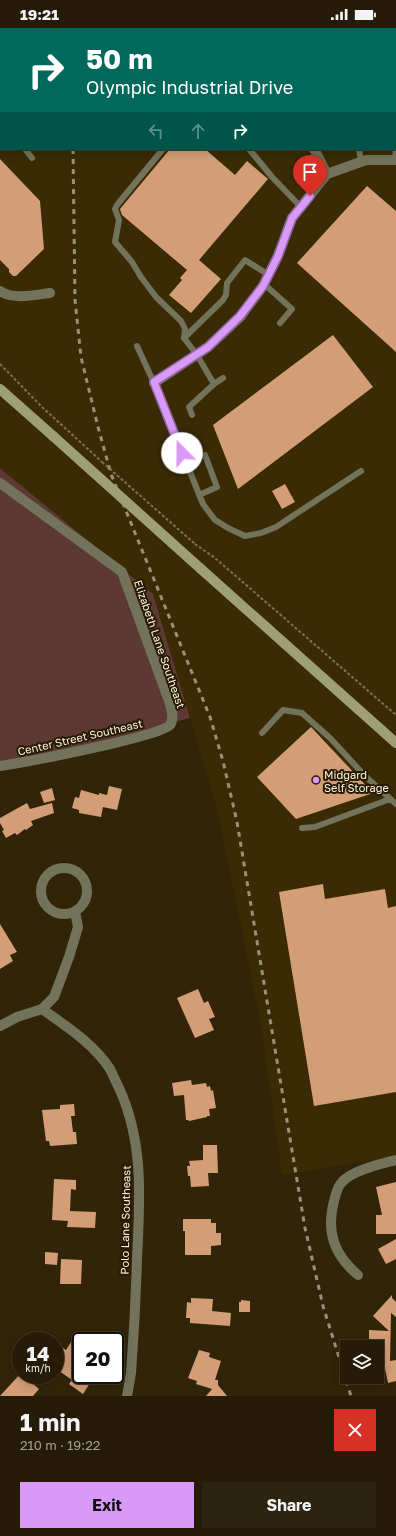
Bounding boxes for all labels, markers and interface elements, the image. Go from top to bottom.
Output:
text: 19:21 [20,5,59,23]
text: 50 m [86,42,153,75]
icon: right [20,44,72,96]
text: Olympic Industrial Drive [86,76,293,98]
icon: left [145,120,167,142]
icon: ahead [187,120,209,142]
icon: right [229,120,251,142]
pin [293,155,327,196]
icon: arrive [299,161,321,183]
position arrow [161,432,203,474]
street label: Elizabeth Lane Southeast [132,578,188,710]
street label: Center Street Southeast [16,716,144,758]
place label: Midgard Self Storage [324,768,389,794]
marker: Midgard Self Storage [311,775,321,785]
street label: Polo Lane Southeast [118,1165,132,1275]
speed limit sign: 20 [72,1332,124,1384]
map controls [340,1340,384,1384]
button: layers [340,1340,384,1384]
text: 14 [27,1341,49,1365]
text: km/h [25,1362,51,1374]
text: 1 min [20,1407,80,1436]
button: close [334,1409,376,1451]
text: 210 m · 19:22 [20,1437,100,1453]
button: Exit [20,1482,194,1528]
button: Share [202,1482,376,1528]

